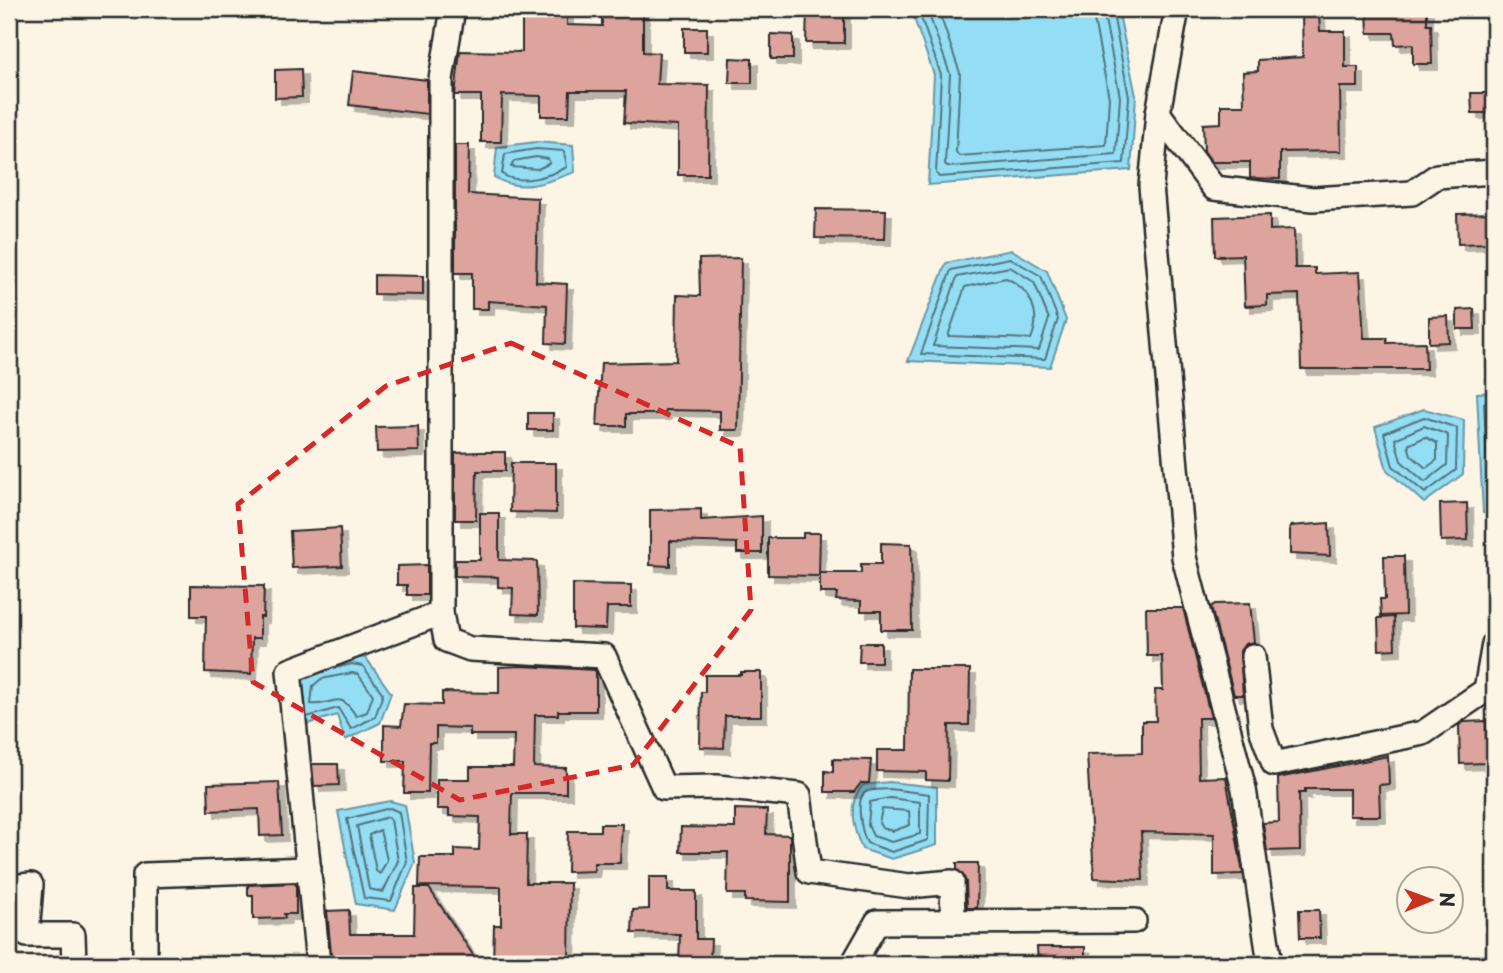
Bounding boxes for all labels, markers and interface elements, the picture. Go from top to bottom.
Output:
north arrow [1394,864,1464,934]
text: N [1434,892,1462,907]

